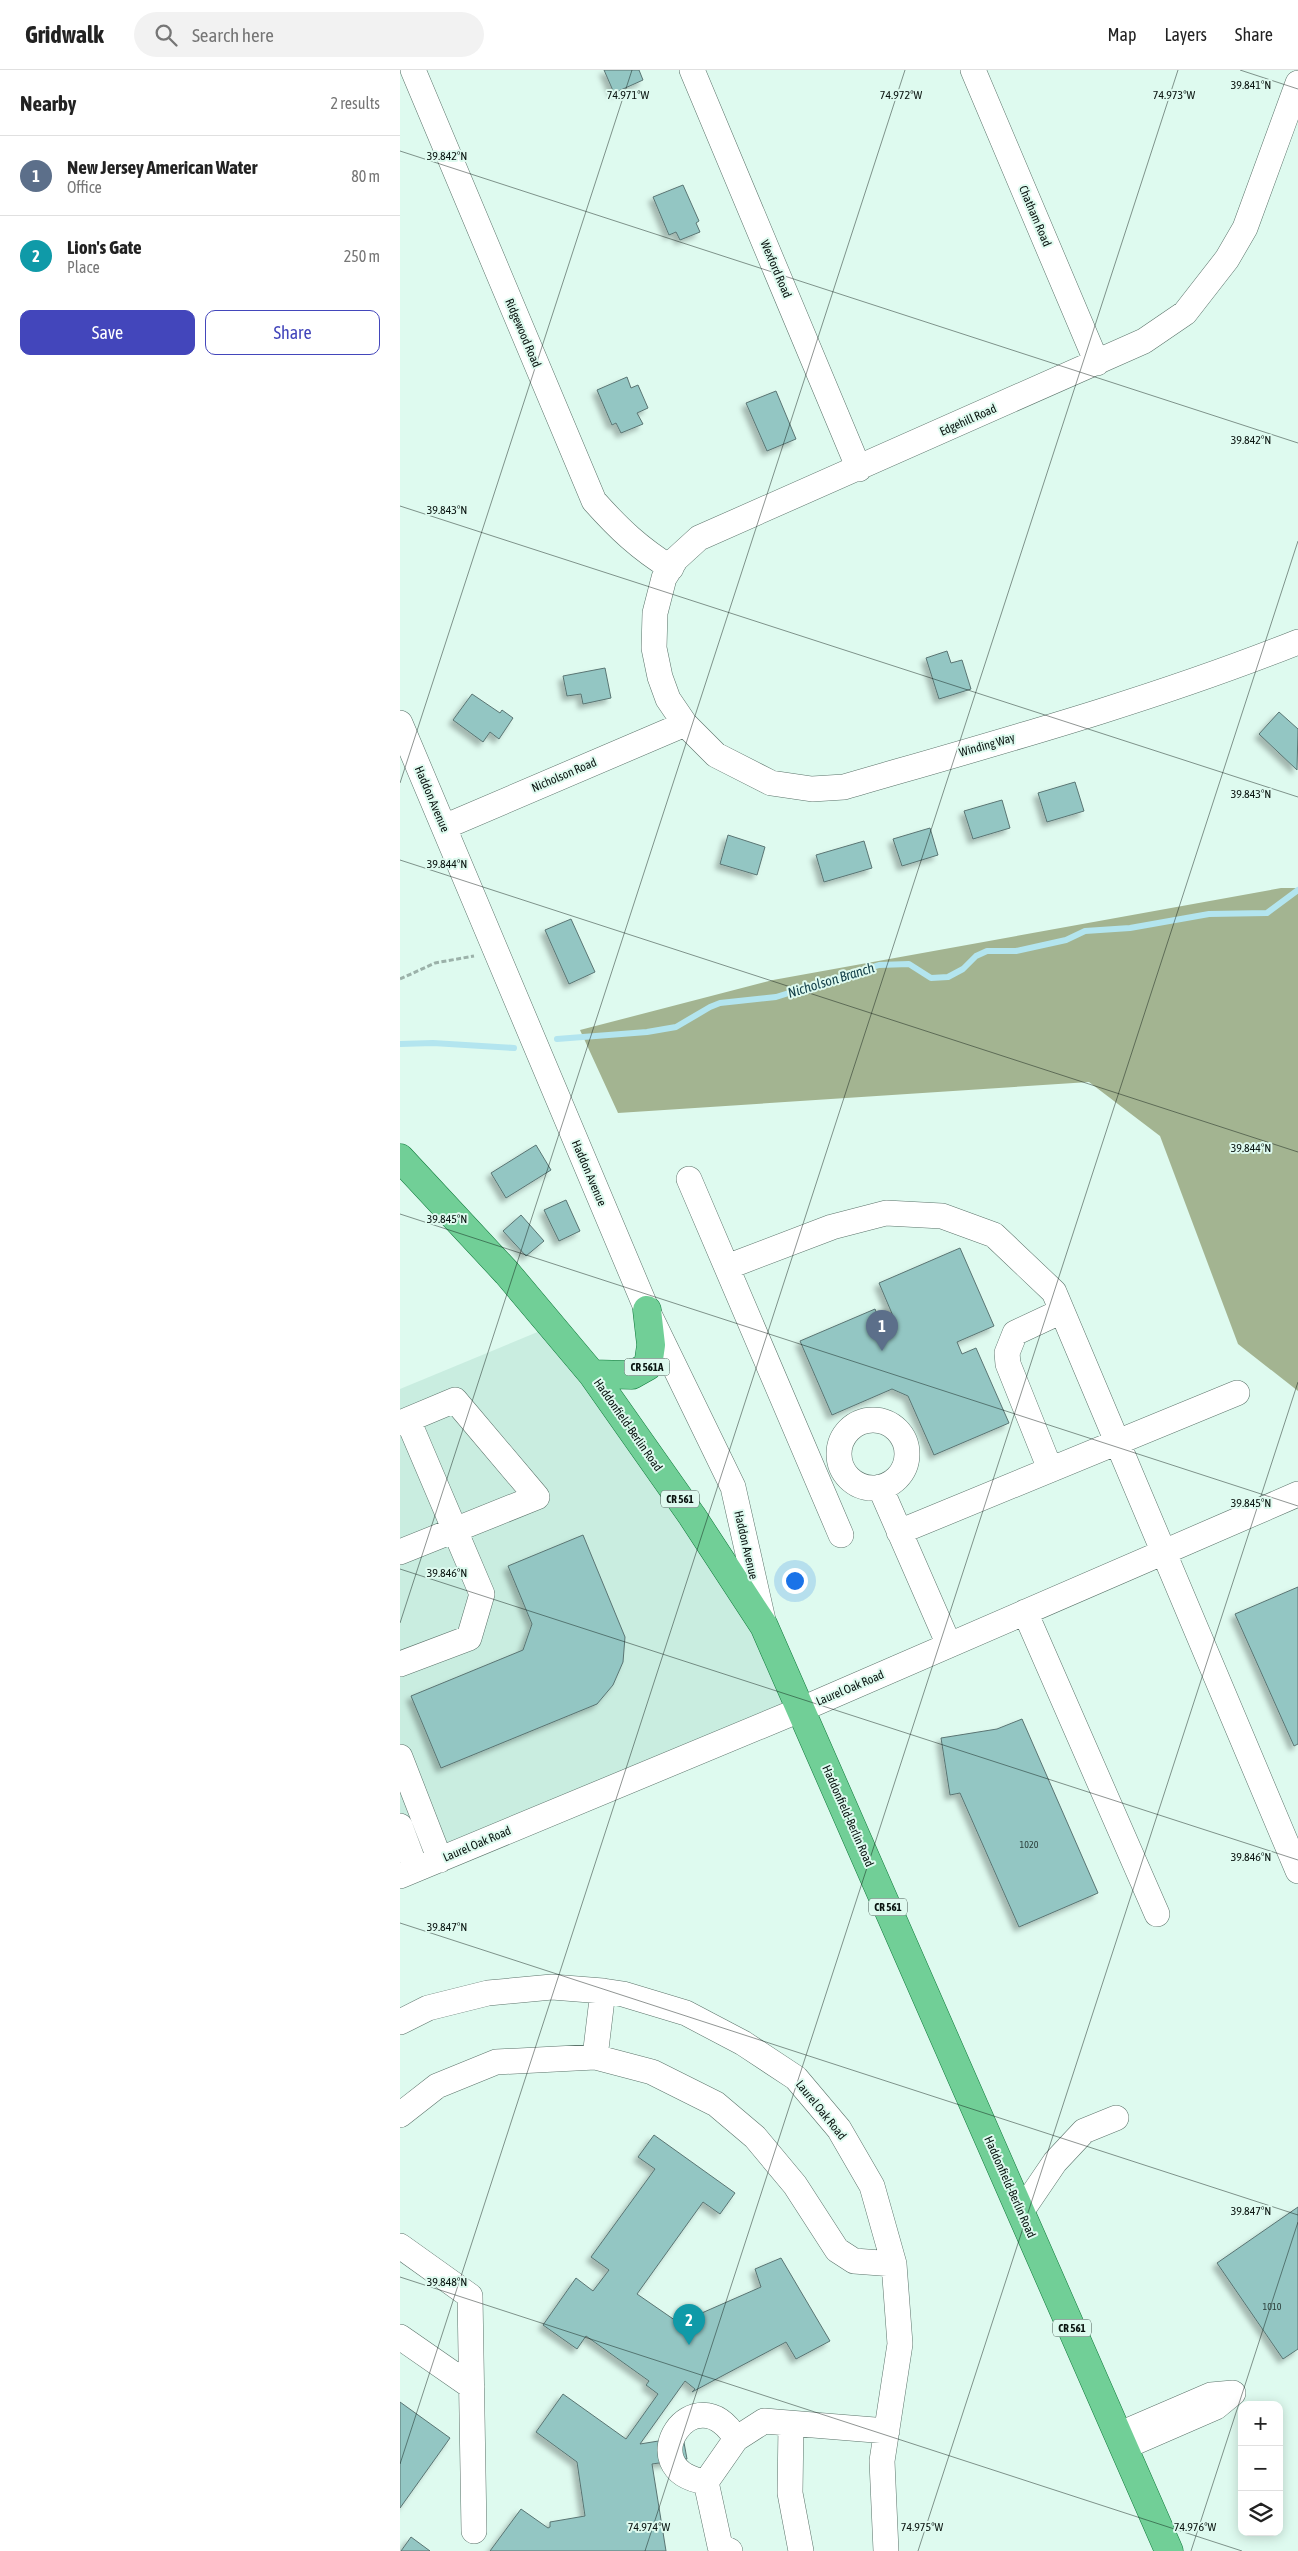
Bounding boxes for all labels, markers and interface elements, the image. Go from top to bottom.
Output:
search box [134,12,484,57]
text: Gridwalk [25,21,104,48]
icon: search [152,21,180,49]
text: Search here [192,24,274,46]
text: Map [1107,24,1136,45]
text: Layers [1164,24,1207,45]
text: Share [1235,24,1273,45]
text: 39.841°N [1231,78,1271,92]
text: 74.971°W [607,88,649,102]
text: 74.972°W [880,88,922,102]
text: 74.973°W [1153,88,1195,102]
text: Nearby [20,91,76,115]
text: 2 results [330,94,380,112]
text: 39.842°N [427,149,467,163]
text: New Jersey American Water [67,156,257,178]
text: 1 [32,167,40,185]
text: 80 m [351,167,380,185]
text: Office [67,178,102,196]
street label: Chatham Road [1016,183,1054,249]
text: Lion's Gate [67,236,142,258]
street label: Wexford Road [758,238,794,300]
text: 2 [32,247,40,265]
text: 250 m [344,247,380,265]
text: Place [67,258,100,276]
street label: Ridgewood Road [502,297,544,369]
button: Save [20,310,195,355]
button: Share [205,310,380,355]
street label: Edgehill Road [937,401,999,439]
text: 39.842°N [1231,433,1271,447]
text: 39.843°N [427,503,467,517]
street label: Winding Way [958,730,1016,760]
street label: Nicholson Road [529,755,599,795]
street label: Haddon Avenue [412,764,452,834]
text: 39.843°N [1231,787,1271,801]
text: 39.844°N [427,857,467,871]
water label: Nicholson Branch [786,959,876,1001]
street label: Haddon Avenue [569,1138,609,1208]
text: 39.844°N [1231,1141,1271,1155]
text: 39.845°N [427,1212,467,1226]
pin: 1 [866,1310,898,1351]
road number: CR 561A [624,1358,670,1375]
street label: Haddonfield-Berlin Road [591,1376,665,1474]
road number: CR 561 [661,1490,699,1508]
text: 39.845°N [1231,1496,1271,1510]
street label: Haddon Avenue [731,1509,761,1581]
text: 39.846°N [427,1566,467,1580]
your location [782,1568,808,1594]
street label: Laurel Oak Road [814,1667,886,1709]
street label: Haddonfield-Berlin Road [819,1763,877,1869]
street label: Laurel Oak Road [441,1823,513,1865]
house number: 1020 [1020,1839,1039,1850]
text: 39.846°N [1231,1850,1271,1864]
road number: CR 561 [869,1898,907,1915]
text: 39.847°N [427,1920,467,1934]
street label: Laurel Oak Road [793,2078,849,2142]
street label: Haddonfield-Berlin Road [981,2134,1039,2240]
text: 39.847°N [1231,2204,1271,2218]
text: 39.848°N [427,2275,467,2289]
house number: 1010 [1263,2301,1282,2312]
pin: 2 [673,2304,705,2345]
road number: CR 561 [1053,2320,1091,2336]
map controls [1238,2401,1283,2536]
button: + [1238,2401,1283,2446]
button: − [1238,2446,1283,2491]
button: layers [1238,2491,1283,2536]
text: 74.974°W [628,2520,670,2534]
text: 74.975°W [901,2520,943,2534]
text: 74.976°W [1174,2520,1216,2534]

